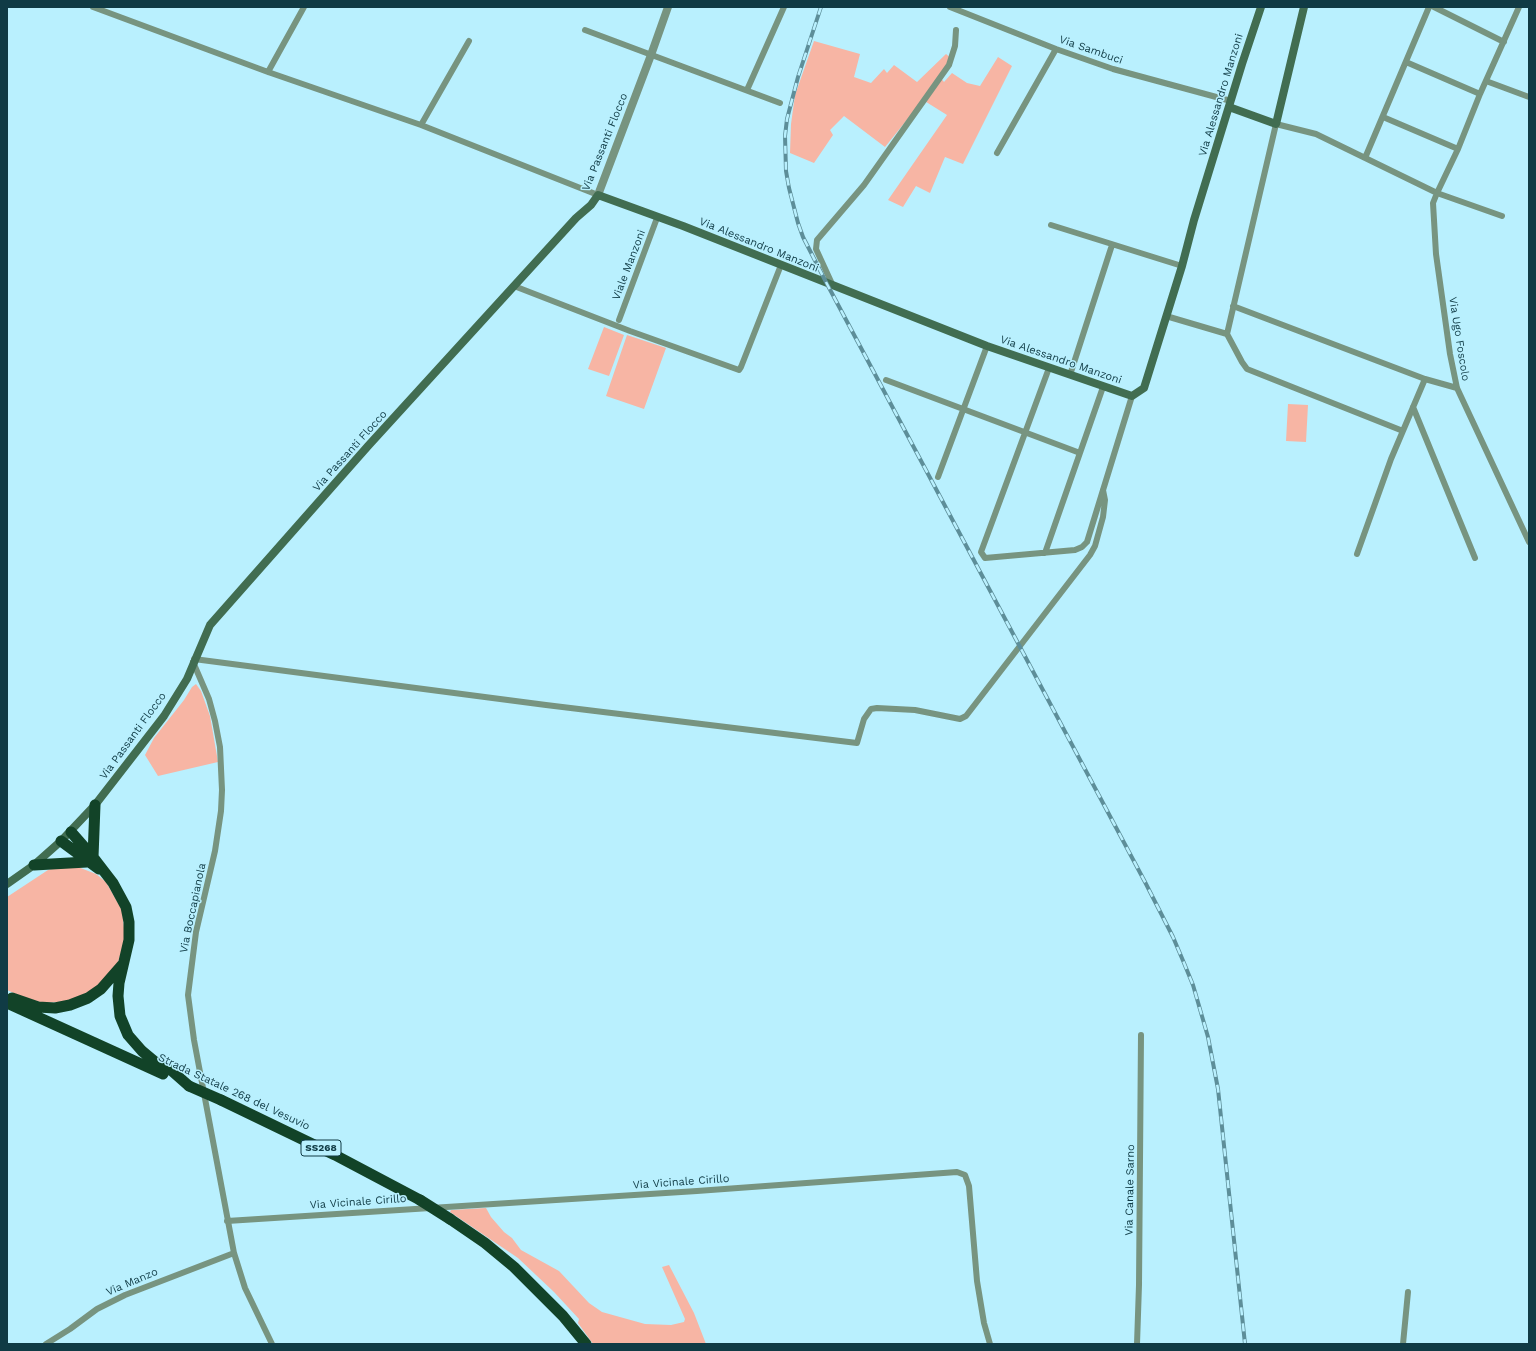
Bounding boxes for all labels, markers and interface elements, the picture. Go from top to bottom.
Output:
street label: Via Alessandro Manzoni [1196,32,1246,158]
street label: Via Sambuci [1057,33,1125,67]
street label: Via Passanti Flocco [579,91,631,193]
street label: Via Alessandro Manzoni [697,215,821,275]
street label: Viale Manzoni [610,228,648,302]
street label: Via Ugo Foscolo [1446,296,1472,382]
street label: Via Alessandro Manzoni [998,333,1124,387]
street label: Via Passanti Flocco [310,408,390,494]
street label: Via Passanti Flocco [97,690,169,782]
street label: Via Boccapianola [177,862,209,954]
street label: Strada Statale 268 del Vesuvio [156,1051,312,1133]
road number: SS268 [301,1140,341,1156]
street label: Via Canale Sarno [1123,1144,1137,1236]
street label: Via Vicinale Cirillo [632,1172,730,1192]
street label: Via Vicinale Cirillo [309,1192,407,1212]
street label: Via Manzo [104,1265,160,1299]

